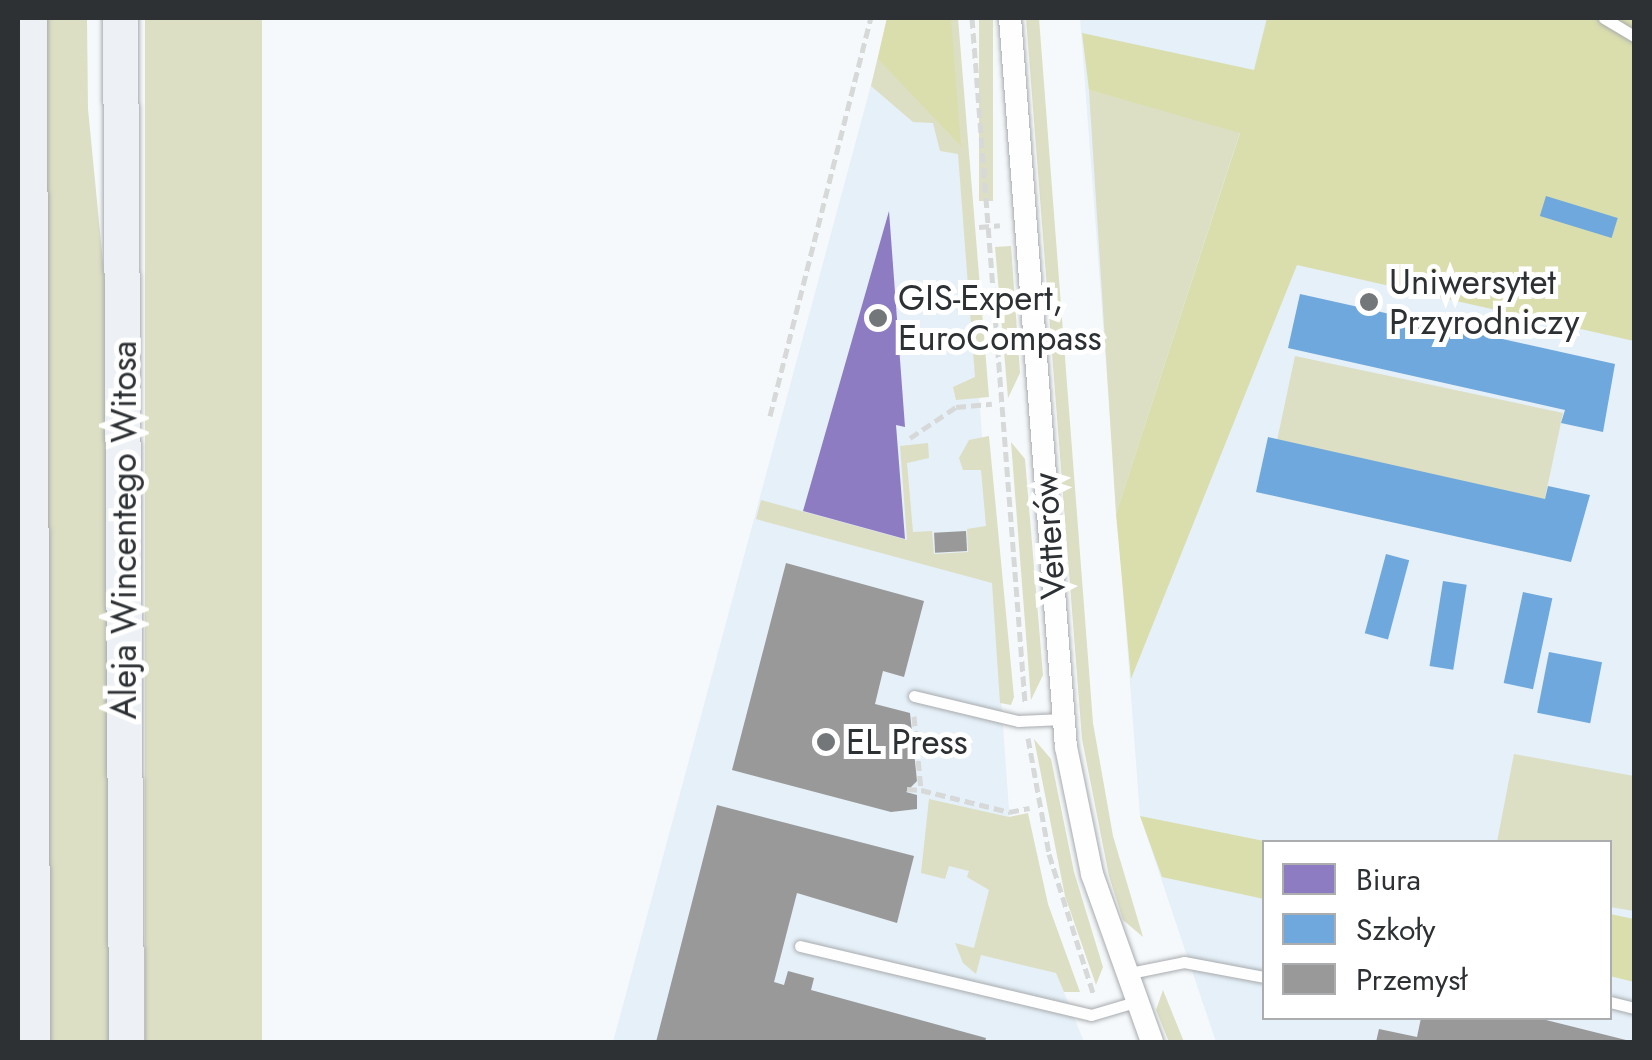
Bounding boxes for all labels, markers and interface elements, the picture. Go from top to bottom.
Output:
place label: Uniwersytet Przyrodniczy [1389,261,1579,343]
place label: GIS-Expert, EuroCompass [898,277,1102,359]
marker: Uniwersytet Przyrodniczy [1358,291,1380,313]
marker: GIS-Expert, EuroCompass [867,307,889,329]
street label: Aleja Wincentego Witosa [103,341,145,719]
street label: Vetterów [1024,471,1074,601]
place label: EL Press [846,721,968,763]
marker: EL Press [815,731,837,753]
legend [1262,840,1612,1020]
text: Biura [1356,858,1421,901]
text: Szkoły [1356,908,1435,951]
text: Przemysł [1356,958,1467,1001]

